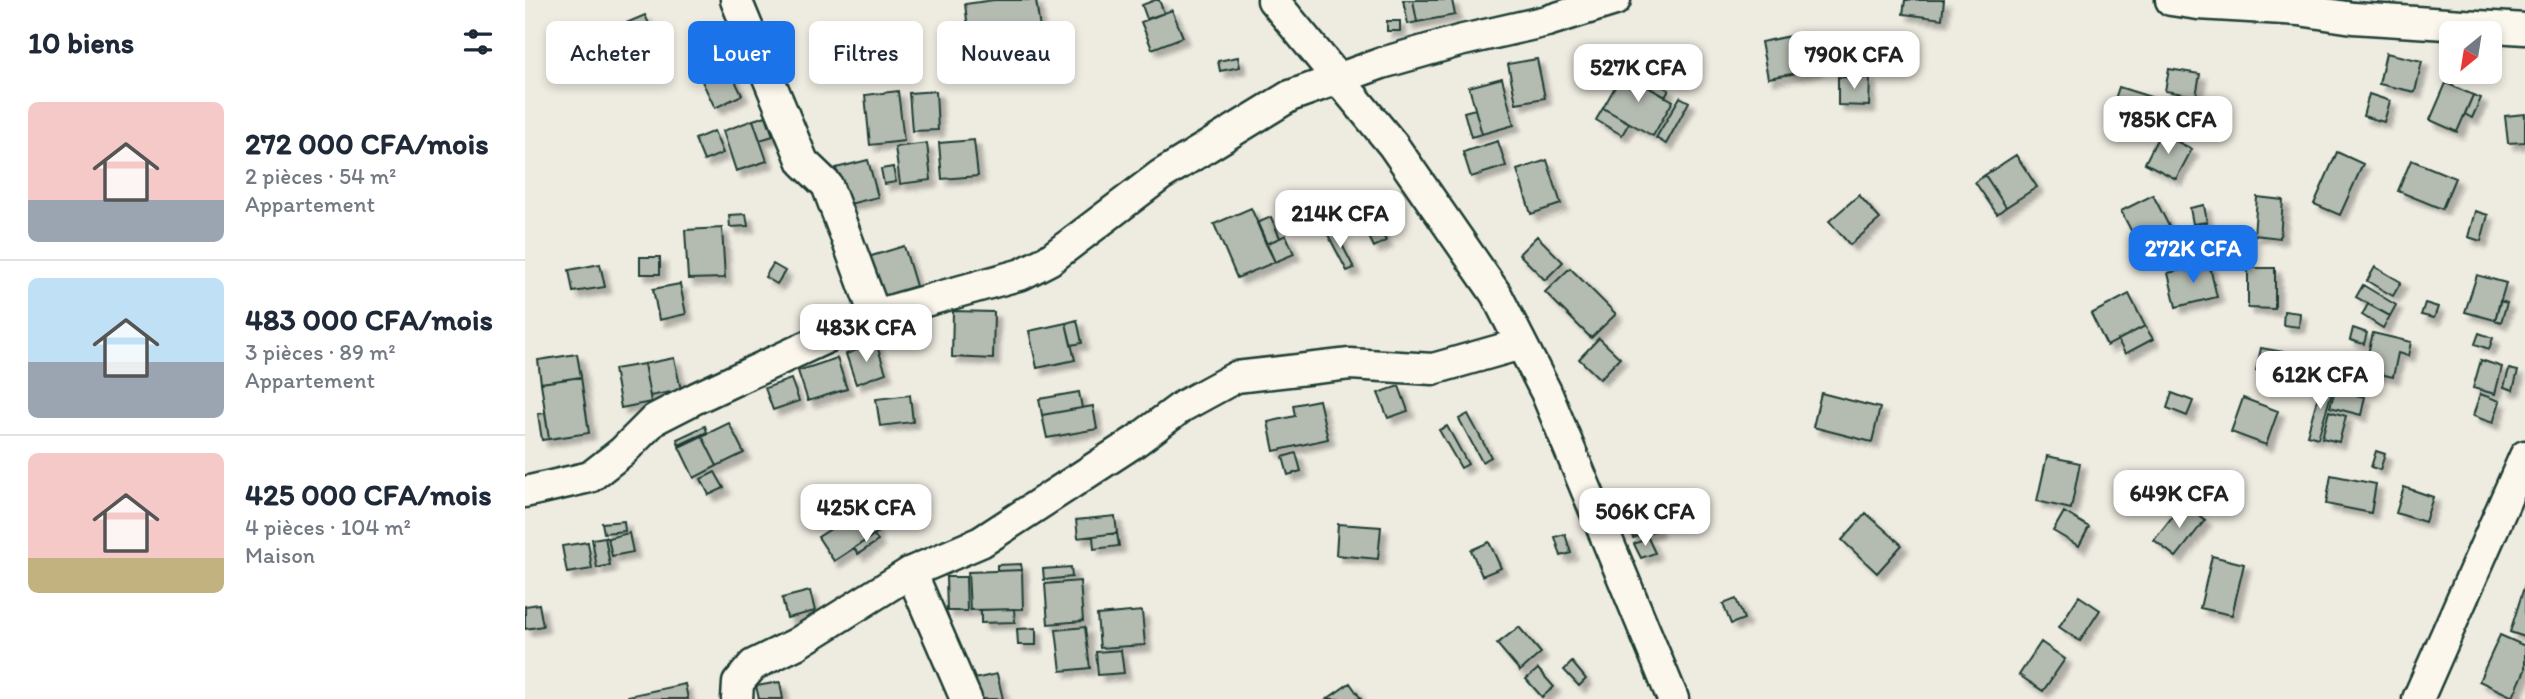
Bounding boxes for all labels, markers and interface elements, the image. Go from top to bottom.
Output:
chip: Acheter [546,21,674,84]
chip: Louer [688,21,795,84]
chip: Filtres [809,21,923,84]
chip: Nouveau [937,21,1075,84]
north arrow [2439,21,2503,84]
map controls [2439,21,2502,84]
icon: filters [459,23,497,61]
text: 10 biens [28,24,134,61]
pin: 790K CFA [1782,32,1926,91]
text: 790K CFA [1805,40,1903,68]
pin: 527K CFA [1566,44,1710,104]
text: 527K CFA [1590,53,1686,81]
pin: 785K CFA [2096,96,2240,156]
text: 785K CFA [2119,105,2217,133]
text: 272 000 CFA/mois [245,125,489,162]
icon: home [84,130,168,214]
text: 2 pièces · 54 m² [245,162,397,190]
text: Appartement [245,190,375,218]
pin: 214K CFA [1268,190,1412,250]
text: 214K CFA [1291,199,1389,227]
pin: 272K CFA [2121,226,2265,285]
text: 272K CFA [2145,234,2241,262]
text: 483 000 CFA/mois [245,301,493,338]
pin: 483K CFA [794,304,938,364]
icon: home [84,306,168,390]
text: 483K CFA [816,313,916,341]
text: 3 pièces · 89 m² [245,338,396,366]
pin: 612K CFA [2248,352,2392,411]
text: 612K CFA [2272,360,2368,388]
text: Appartement [245,366,375,394]
pin: 649K CFA [2107,470,2251,530]
text: 425 000 CFA/mois [245,476,492,513]
text: 649K CFA [2129,479,2229,507]
icon: home [84,481,168,565]
pin: 425K CFA [794,484,938,544]
pin: 506K CFA [1573,489,1717,548]
text: 425K CFA [816,493,916,521]
text: 506K CFA [1595,497,1695,525]
text: 4 pièces · 104 m² [245,513,411,541]
text: Maison [245,541,315,569]

